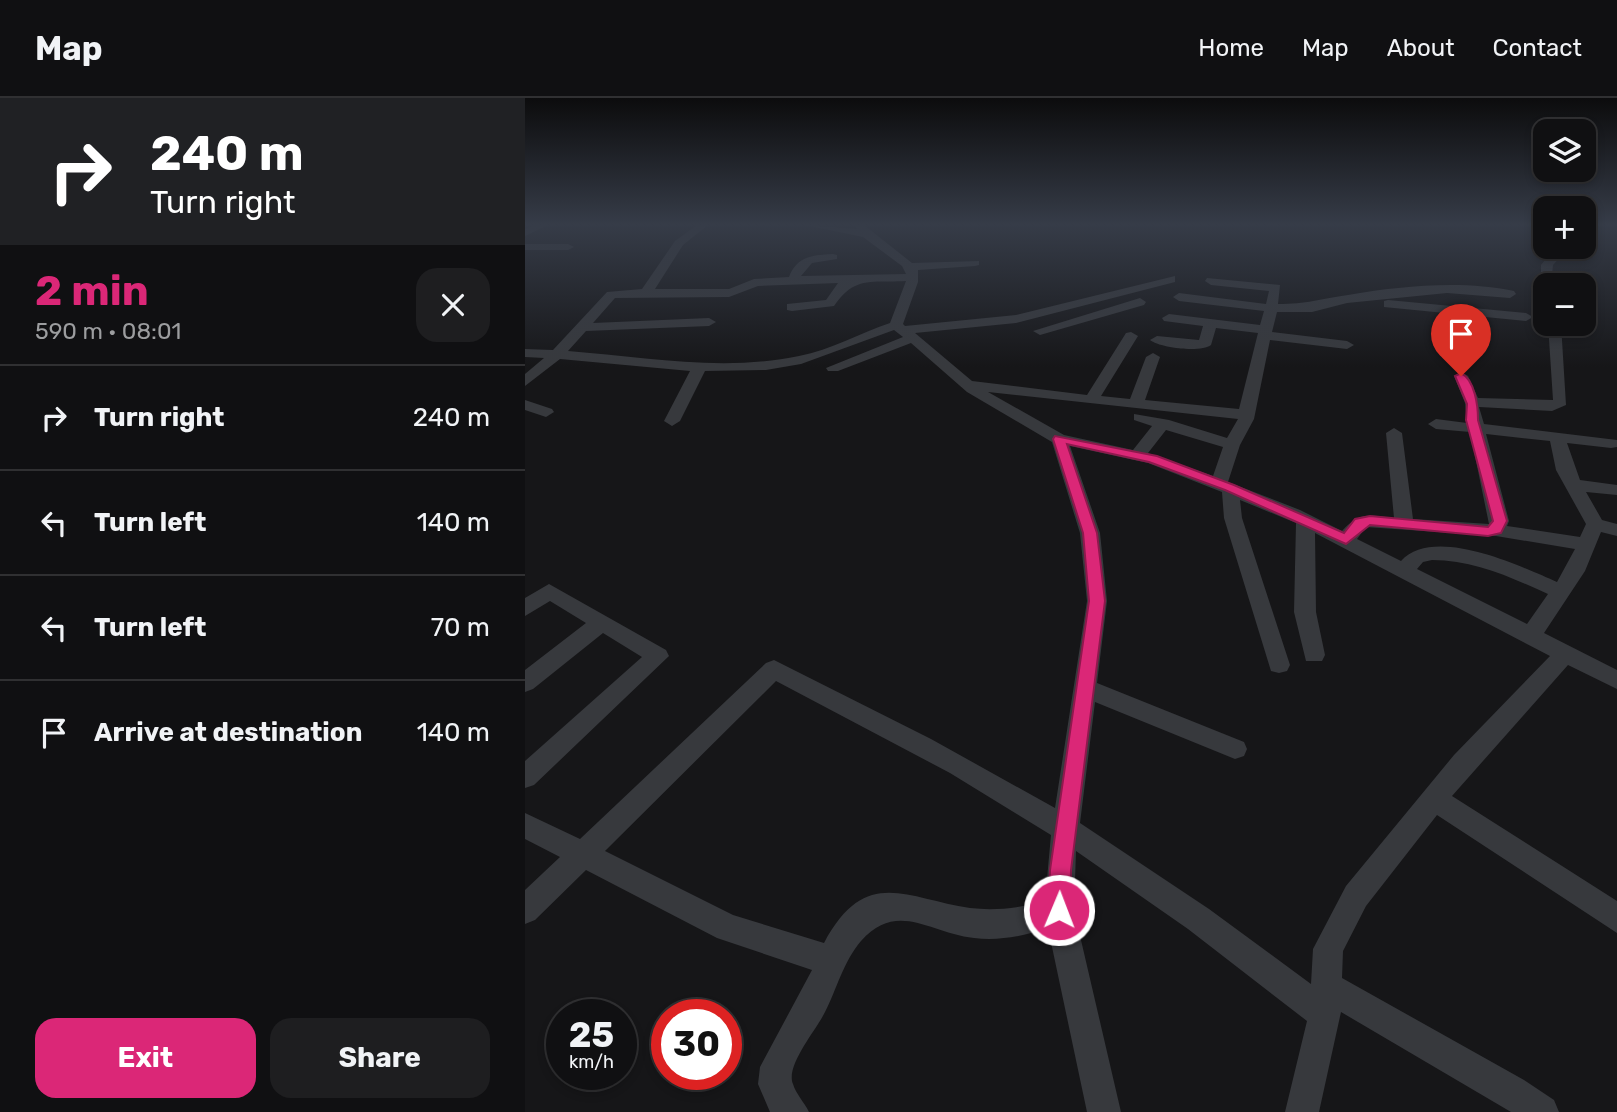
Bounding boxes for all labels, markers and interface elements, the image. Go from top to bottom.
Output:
text: Map [35,29,103,68]
text: Home [1198,34,1264,62]
text: Map [1302,34,1349,62]
text: About [1387,34,1455,62]
text: Contact [1493,34,1582,62]
map controls [1533,119,1596,336]
button: layers [1533,119,1596,182]
text: 240 m [150,124,304,182]
icon: right [35,126,126,217]
text: Turn right [150,183,295,221]
button: + [1533,196,1596,259]
text: 2 min [35,266,149,316]
button: close [416,268,490,342]
button: − [1533,273,1596,336]
pin [1431,304,1491,376]
icon: arrive [1442,315,1480,353]
text: 590 m · 08:01 [35,317,181,345]
icon: right [35,399,73,437]
text: Turn right [94,402,224,433]
text: 240 m [413,402,490,433]
icon: left [35,504,73,542]
text: Turn left [94,507,206,538]
text: 140 m [417,507,490,538]
icon: left [35,609,73,647]
text: Turn left [94,612,206,643]
text: 70 m [431,612,490,643]
icon: arrive [35,714,73,752]
text: Arrive at destination [94,717,362,748]
text: 140 m [417,717,490,748]
position arrow [1022,873,1096,947]
speed limit sign: 30 [651,999,742,1090]
text: 25 [569,1014,614,1056]
button: Exit [35,1018,256,1098]
button: Share [270,1018,490,1098]
text: km/h [569,1051,614,1073]

